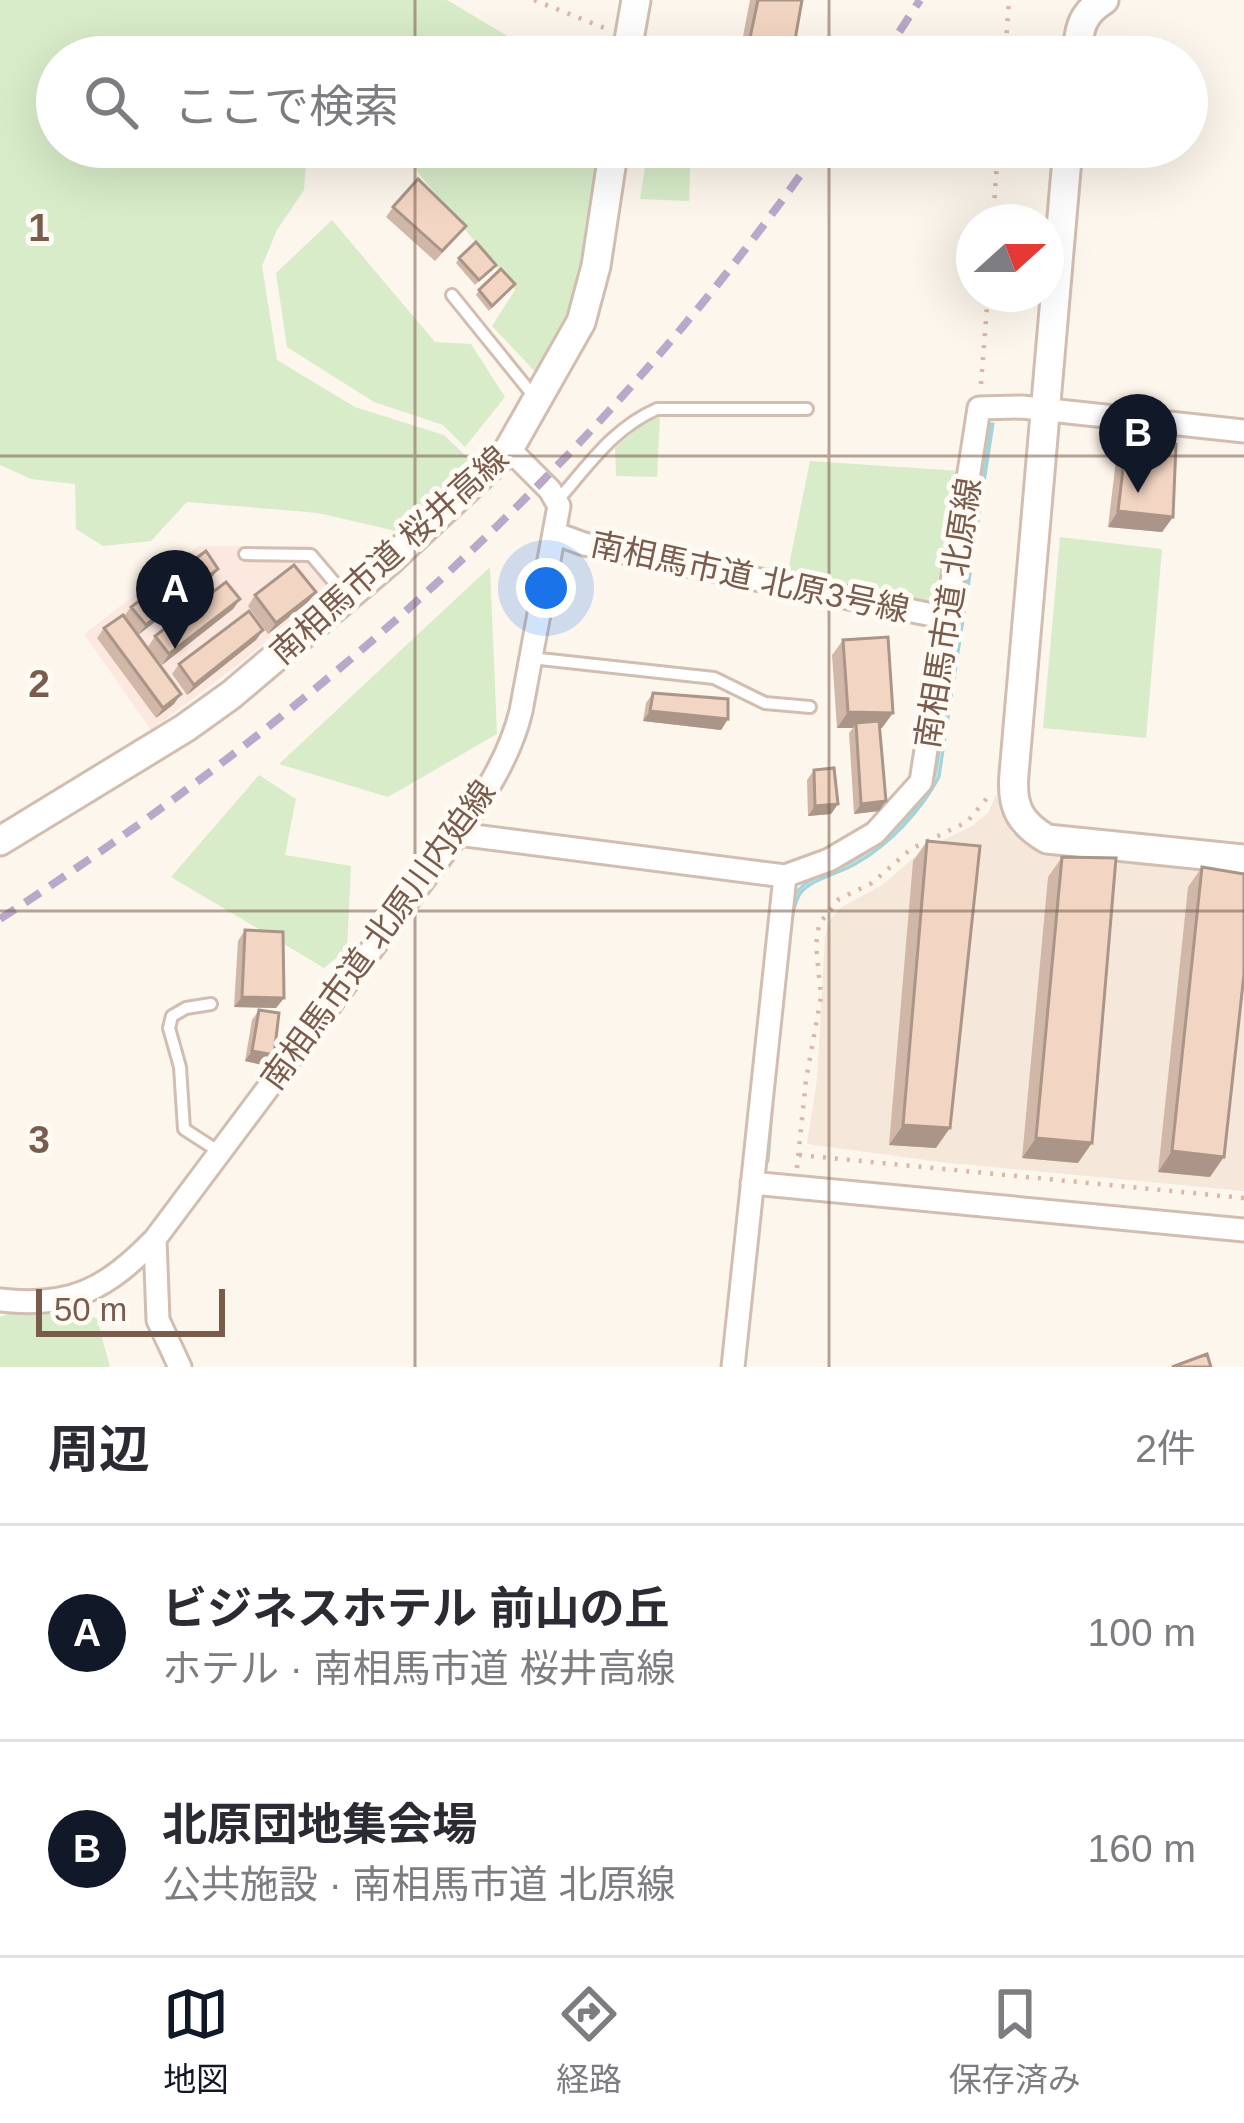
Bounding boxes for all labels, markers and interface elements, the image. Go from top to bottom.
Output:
search box [36,36,1208,168]
icon: search [78,69,144,135]
text: ここで検索 [174,81,399,132]
north arrow [956,204,1064,312]
text: 1 [28,206,50,249]
pin: B [1099,394,1177,493]
street label: 南相馬市道 桜井高線 [263,439,515,671]
street label: 南相馬市道 北原線 [908,475,988,751]
street label: 南相馬市道 北原3号線 [587,525,913,629]
pin: A [136,550,214,649]
your location [516,558,576,618]
text: 2 [28,662,50,705]
street label: 南相馬市道 北原川内廹線 [254,774,502,1096]
text: 3 [28,1118,50,1161]
scale bar [36,1283,225,1336]
text: 50 m [54,1291,127,1328]
text: 周辺 [48,1421,150,1478]
text: 2件 [1135,1427,1196,1470]
text: ビジネスホテル 前山の丘 [162,1583,670,1634]
text: A [73,1611,101,1654]
text: 100 m [1088,1611,1196,1654]
text: ホテル · 南相馬市道 桜井高線 [162,1647,676,1690]
text: 北原団地集会場 [162,1799,477,1850]
text: B [73,1827,101,1870]
text: 160 m [1088,1827,1196,1870]
text: 公共施設 · 南相馬市道 北原線 [162,1863,676,1906]
tab: 地図 [163,1981,229,2101]
tab: 経路 [556,1981,622,2101]
tab: 保存済み [949,1981,1081,2101]

